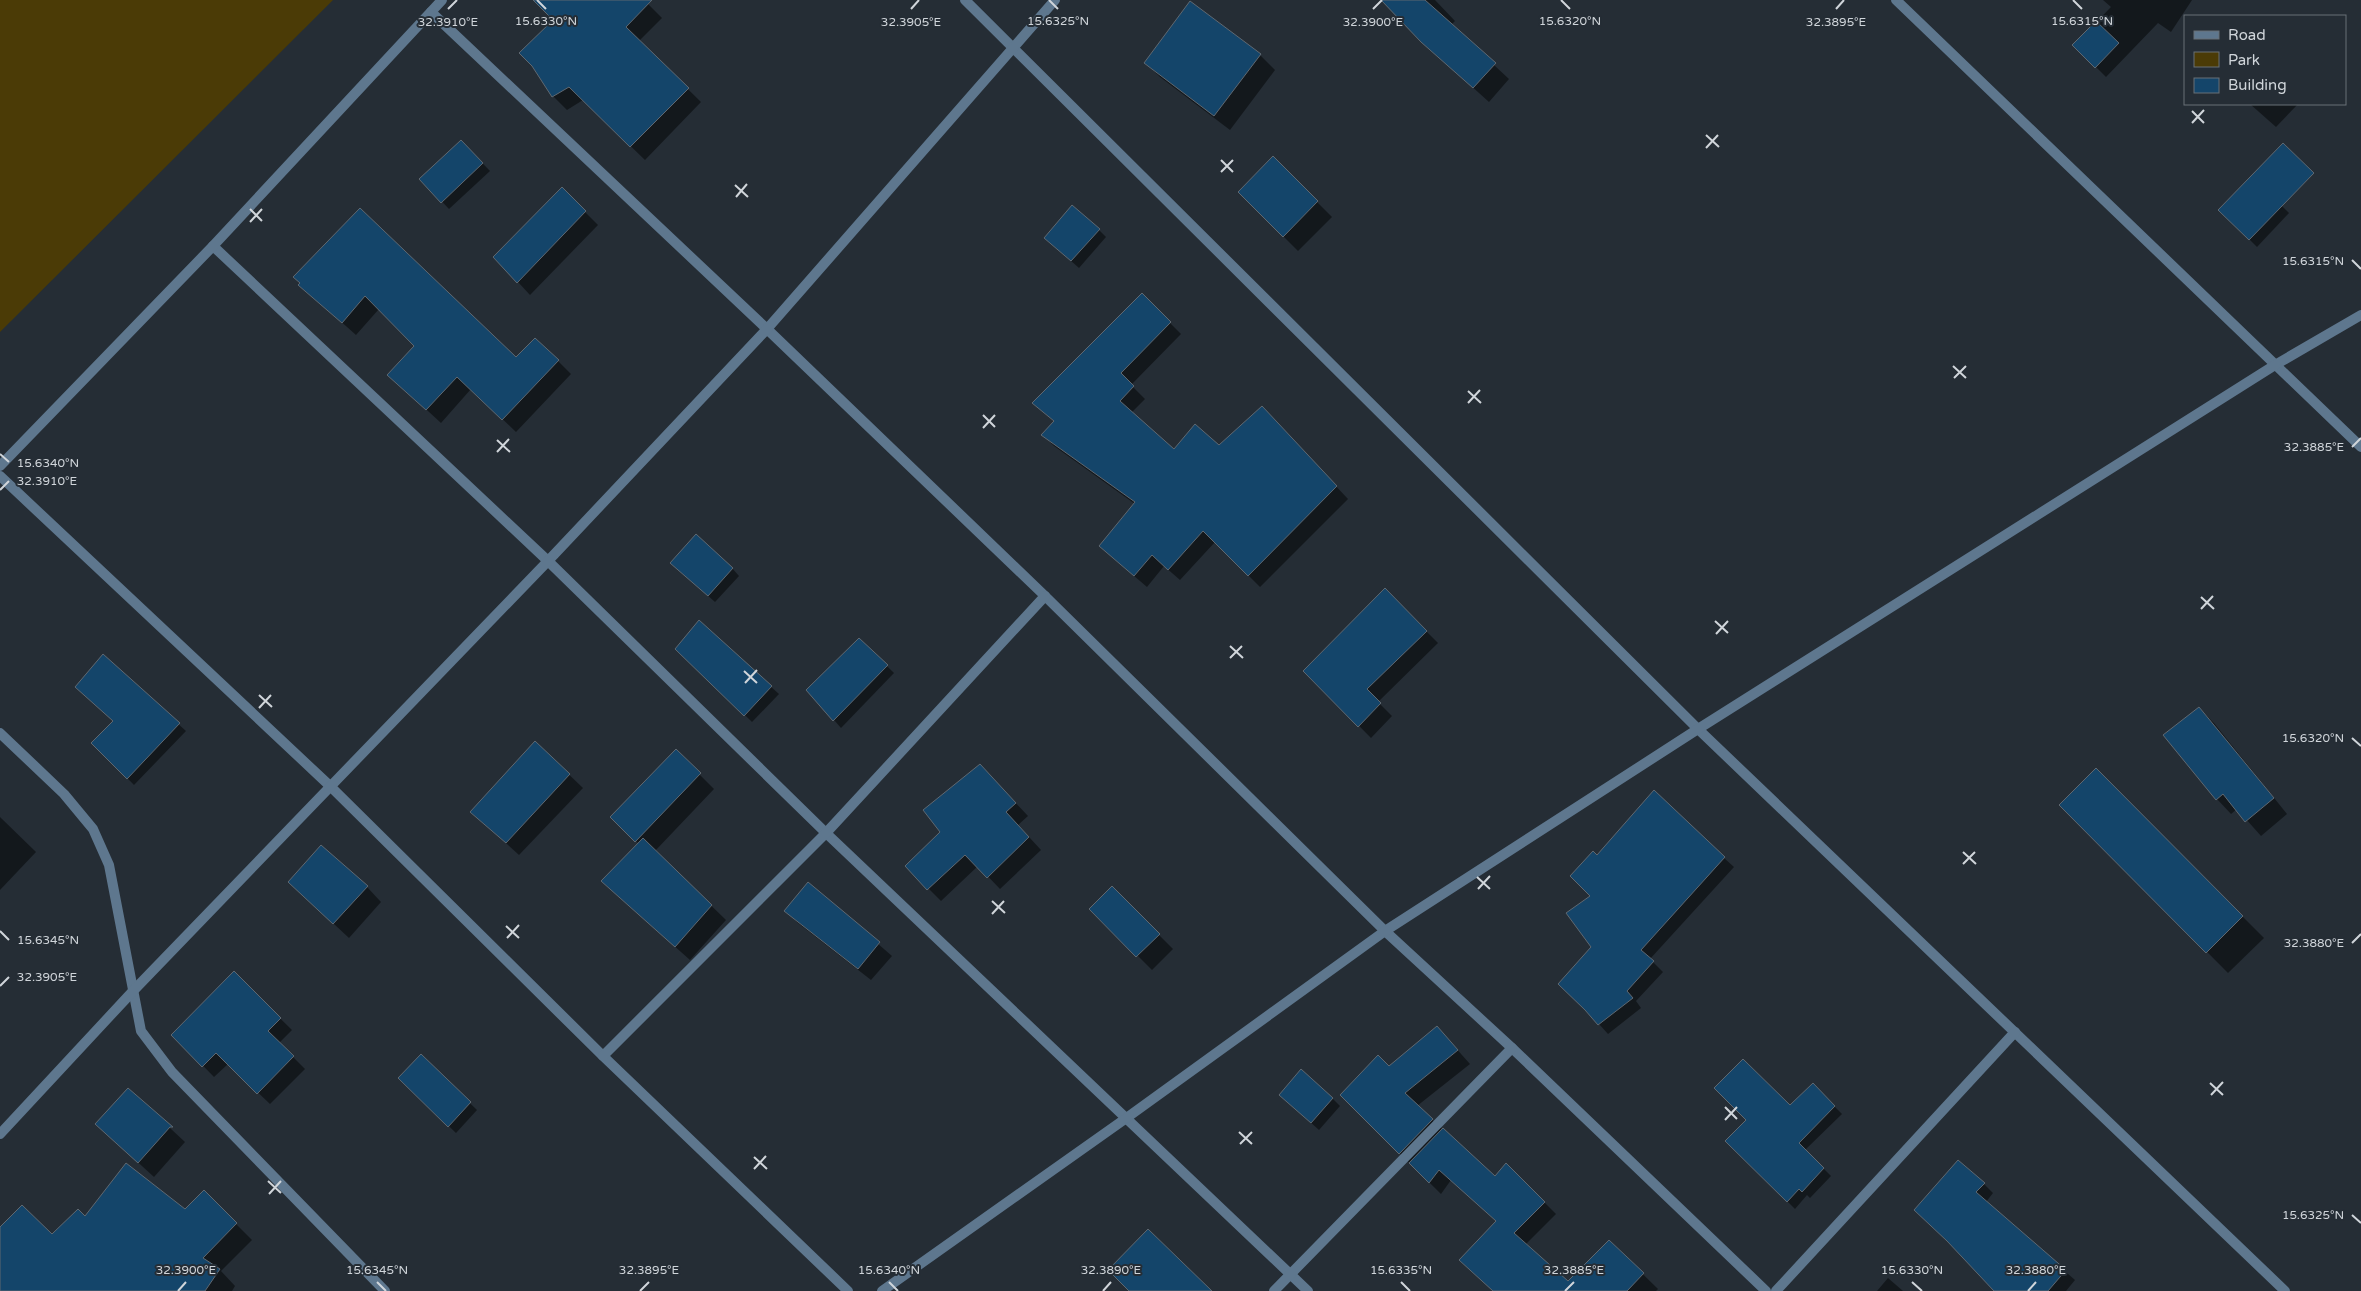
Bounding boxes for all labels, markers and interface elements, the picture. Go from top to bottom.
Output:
text: 15.6330°N [515,14,577,28]
text: 15.6325°N [1027,14,1089,28]
text: 15.6320°N [1539,14,1601,28]
text: 15.6315°N [2051,14,2113,28]
text: 32.3910°E [418,15,479,29]
text: 32.3905°E [881,15,941,29]
text: 32.3900°E [1343,15,1404,29]
text: 32.3895°E [1806,15,1866,29]
legend [2184,15,2346,105]
text: Road [2228,26,2266,44]
text: Park [2228,51,2260,69]
text: Building [2228,76,2287,94]
text: 15.6315°N [2282,254,2344,268]
text: 32.3885°E [2284,440,2344,454]
text: 15.6340°N [17,456,79,470]
text: 32.3910°E [17,474,78,488]
text: 15.6320°N [2282,731,2344,745]
text: 15.6345°N [17,933,79,947]
text: 32.3880°E [2284,936,2345,950]
text: 32.3905°E [17,970,77,984]
text: 15.6325°N [2282,1208,2344,1222]
text: 32.3900°E [156,1263,217,1277]
text: 15.6345°N [346,1263,408,1277]
text: 32.3895°E [619,1263,679,1277]
text: 15.6340°N [858,1263,920,1277]
text: 32.3890°E [1081,1263,1142,1277]
text: 15.6335°N [1370,1263,1432,1277]
text: 32.3885°E [1544,1263,1604,1277]
text: 15.6330°N [1881,1263,1943,1277]
text: 32.3880°E [2006,1263,2067,1277]

